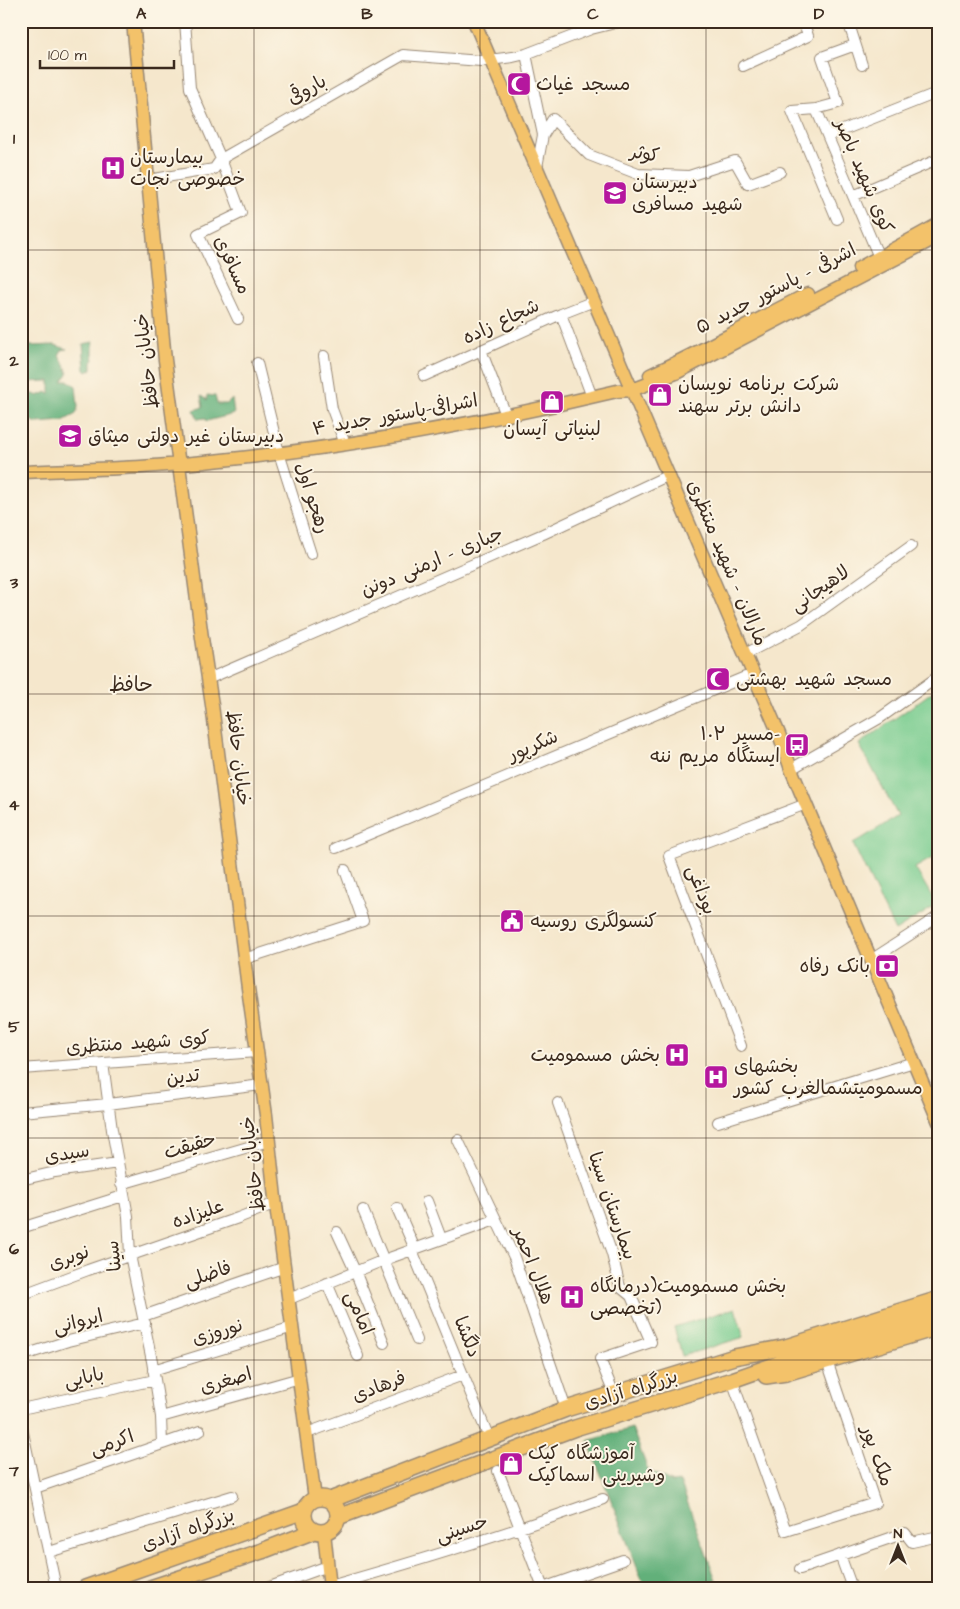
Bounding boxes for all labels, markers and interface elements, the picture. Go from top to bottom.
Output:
text: A [136,3,147,25]
text: B [361,3,373,25]
text: C [587,3,599,25]
text: D [814,3,825,25]
scale bar [40,38,174,70]
text: 100 m [48,45,87,66]
street label: باروقی [282,68,332,112]
mosque icon: مسجد غیاث [506,71,532,97]
place label: مسجد غیاث [536,71,630,98]
street label: کوی شهید باصر [827,113,900,238]
text: 1 [13,128,16,150]
street label: کوثر [626,138,662,170]
place label: بیمارستان خصوصی نجات [130,144,245,193]
hospital icon: بیمارستان خصوصی نجات [100,155,126,181]
place label: دبیرستان شهید مسافری [632,169,743,218]
school or university icon: دبیرستان شهید مسافری [602,180,628,206]
street label: مسافری [207,231,257,299]
street label: اشرفی - پاستور جدید ۵ [691,237,861,341]
street label: شجاع زاده [458,292,544,352]
street label: خیابان حافظ [128,312,166,410]
text: 2 [8,350,19,372]
place label: شرکت برنامه نویسان دانش برتر سهند [678,371,839,420]
shop icon: شرکت برنامه نویسان دانش برتر سهند [647,382,673,408]
street label: اشرافی-پاستور جدید ۴ [310,387,480,443]
shop icon: لبنیاتی آیسان [539,389,565,415]
place label: لبنیاتی آیسان [503,416,601,443]
school or university icon: دبیرستان غیر دولتی میثاق [57,423,83,449]
place label: دبیرستان غیر دولتی میثاق [88,423,284,450]
street label: رهجو اول [288,459,336,537]
street label: مارالان - شهید منتظری [680,476,774,650]
street label: جباری - ارمنی دونن [357,520,507,604]
street label: لاهیجانی [785,559,855,619]
text: 3 [9,572,19,594]
mosque icon: مسجد شهید بهشتی [705,666,731,692]
place label: مسجد شهید بهشتی [736,666,892,693]
district label: حافظ [109,671,153,699]
street label: خیابان حافظ [219,709,257,807]
place label: مسیر ۱۰۲- ایستگاه مریم ننه [650,721,780,770]
street label: شکرپور [502,723,562,769]
bus stop icon: مسیر ۱۰۲- ایستگاه مریم ننه [784,732,810,758]
text: 4 [9,794,20,816]
street label: بوداغی [679,861,723,919]
public building icon: کنسولگری روسیه [499,908,525,934]
place label: کنسولگری روسیه [530,908,657,935]
place label: بانک رفاه [800,953,870,980]
bank icon: بانک رفاه [874,953,900,979]
text: 5 [8,1016,20,1038]
street label: کوی شهید منتظری [65,1025,211,1061]
place label: بخش مسمومیت [531,1042,660,1069]
hospital icon: بخش مسمومیت [664,1042,690,1068]
place label: بخشهای مسمومیتشمالغرب کشور [732,1053,923,1102]
street label: تدین [165,1062,202,1092]
hospital icon: بخشهای مسمومیتشمالغرب کشور [703,1064,729,1090]
street label: خیابان حافظ [234,1115,272,1213]
street label: حقیقت [161,1126,219,1166]
street label: سیدی [43,1137,91,1171]
street label: بیمارستان سینا [581,1148,643,1264]
street label: علیزاده [168,1193,228,1235]
street label: هلال احمر [504,1221,561,1309]
text: 6 [9,1238,19,1260]
street label: نوبری [45,1238,93,1278]
street label: سینا [99,1239,129,1273]
street label: فاضلی [181,1254,235,1296]
place label: بخش مسمومیت(درمانگاه تخصصی) [590,1273,786,1322]
hospital icon: بخش مسمومیت(درمانگاه تخصصی) [559,1284,585,1310]
street label: امامی [338,1287,380,1339]
street label: ایروانی [50,1303,106,1341]
street label: نوروزی [189,1311,247,1353]
street label: دلگشا [447,1312,487,1362]
street label: بابایی [62,1361,106,1395]
street label: اصغری [197,1361,255,1401]
street label: بزرگراه آزادی [581,1363,681,1417]
street label: فرهادی [348,1364,410,1410]
street label: ملک پور [853,1420,900,1490]
street label: اکرمی [86,1423,138,1463]
place label: آموزشگاه کیک وشیرینی اسماکیک [528,1440,665,1489]
shop icon: آموزشگاه کیک وشیرینی اسماکیک [498,1451,524,1477]
text: 7 [8,1460,19,1482]
street label: بزرگراه آزادی [138,1502,238,1558]
street label: حسینی [432,1508,492,1550]
north arrow [872,1522,922,1572]
text: N [894,1524,903,1544]

